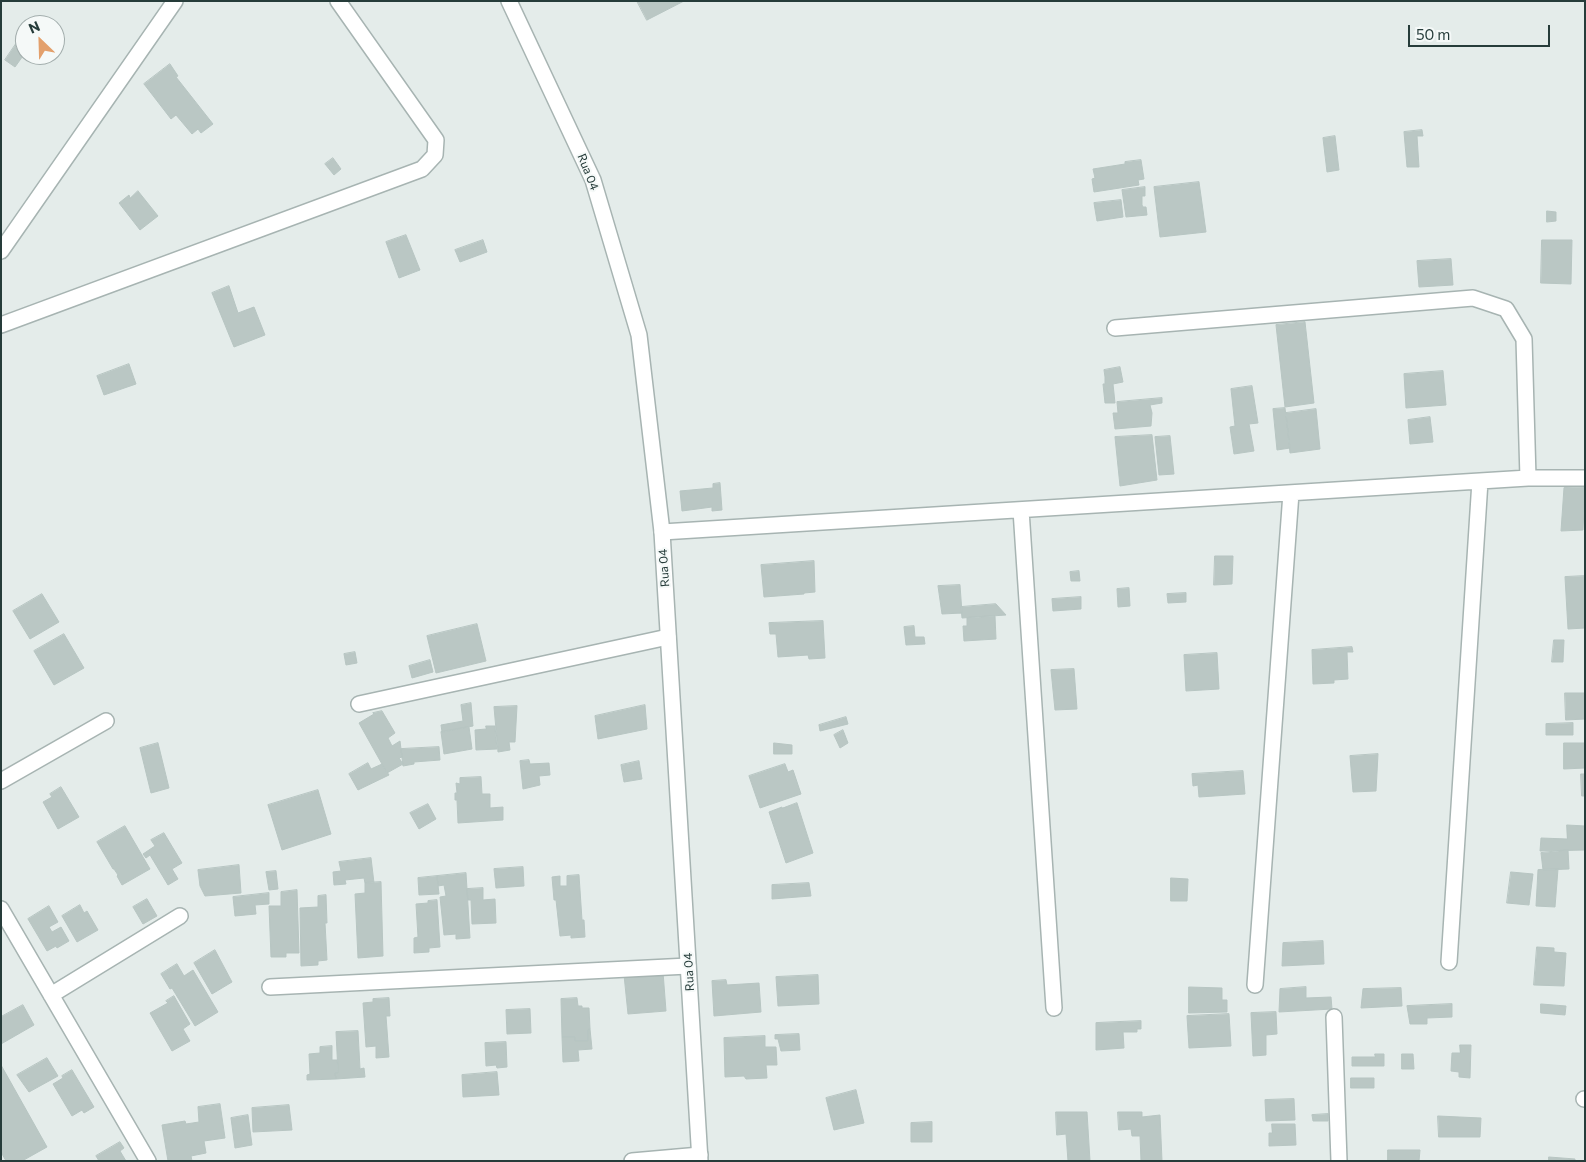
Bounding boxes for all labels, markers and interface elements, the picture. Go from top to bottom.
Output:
north arrow [15,15,65,65]
scale bar [1411,15,1554,47]
text: N [26,17,42,37]
text: 50 m [1416,25,1450,43]
street label: Rua 04 [574,152,602,192]
street label: Rua 04 [655,548,673,588]
street label: Rua 04 [681,953,697,991]

